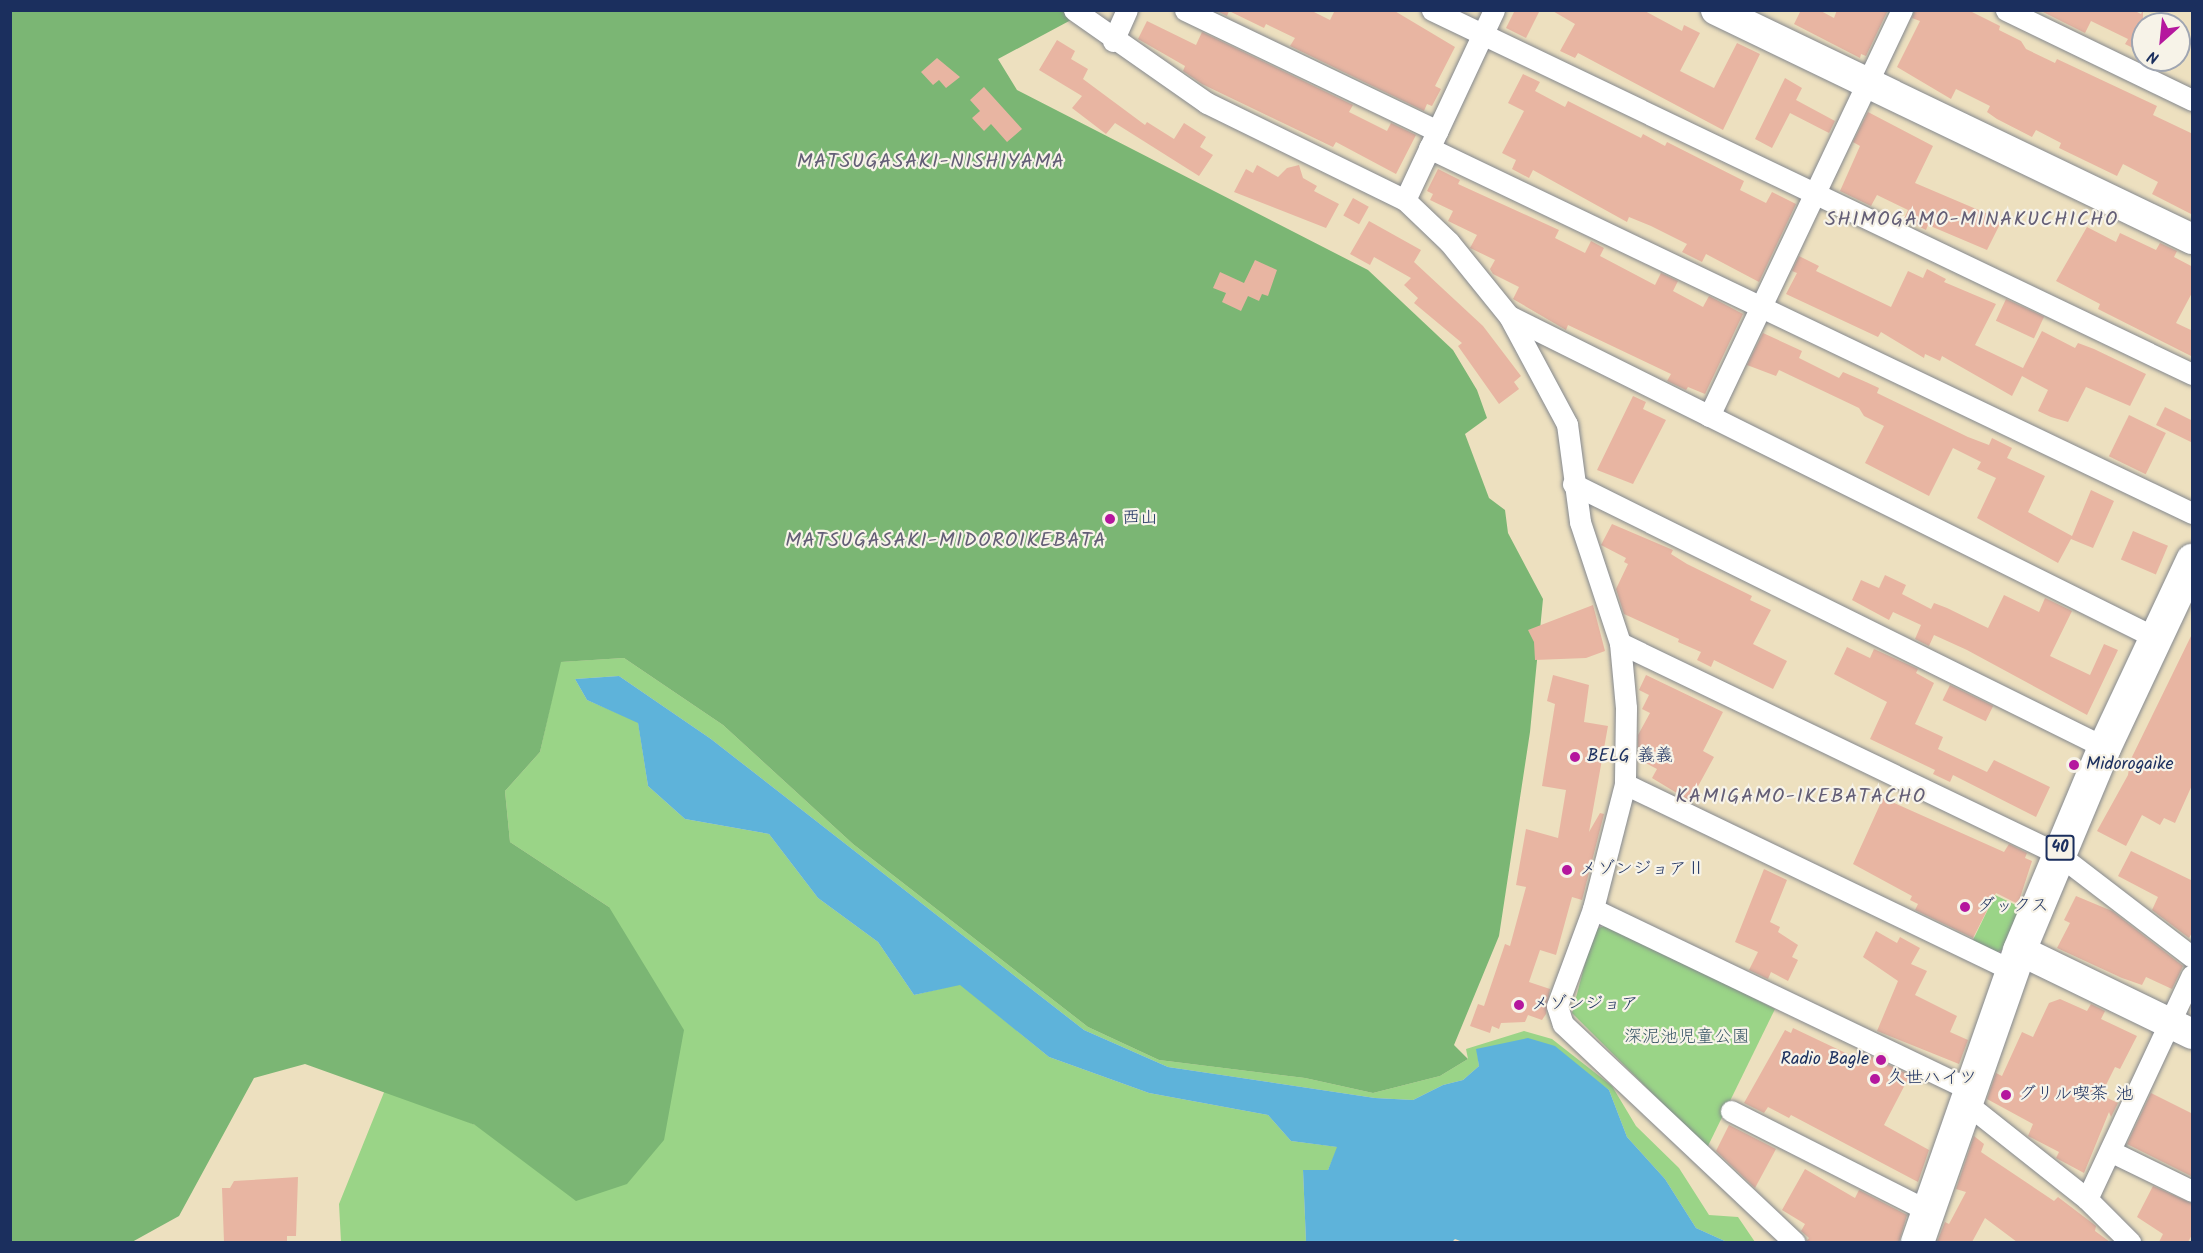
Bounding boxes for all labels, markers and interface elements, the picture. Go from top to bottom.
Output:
north arrow [2131,12,2191,72]
text: N [2143,43,2164,70]
district label: MATSUGASAKI-NISHIYAMA [797,150,1065,174]
district label: SHIMOGAMO-MINAKUCHICHO [1825,208,2119,232]
place label: 西山 [1122,508,1158,530]
marker: 西山 [1103,512,1117,526]
district label: MATSUGASAKI-MIDOROIKEBATA [785,529,1107,553]
place label: BELG 義義 [1587,746,1673,768]
marker: BELG 義義 [1568,750,1582,764]
place label: Midorogaike [2086,754,2174,776]
marker: Midorogaike [2067,758,2081,772]
district label: KAMIGAMO-IKEBATACHO [1675,785,1927,809]
road number: 40 [2045,835,2075,861]
place label: メゾンジョアⅡ [1579,859,1705,881]
marker: メゾンジョアⅡ [1560,863,1574,877]
place label: ダックス [1977,896,2049,918]
marker: ダックス [1958,900,1972,914]
place label: メゾンジョア [1531,994,1639,1016]
marker: メゾンジョア [1512,998,1526,1012]
park label: 深泥池児童公園 [1624,1027,1750,1049]
place label: Radio Bagle [1780,1049,1869,1071]
marker: Radio Bagle [1874,1053,1888,1067]
place label: 久世ハイツ [1887,1068,1977,1090]
marker: 久世ハイツ [1868,1072,1882,1086]
place label: グリル喫茶 池 [2018,1084,2133,1106]
marker: グリル喫茶 池 [1999,1088,2013,1102]

